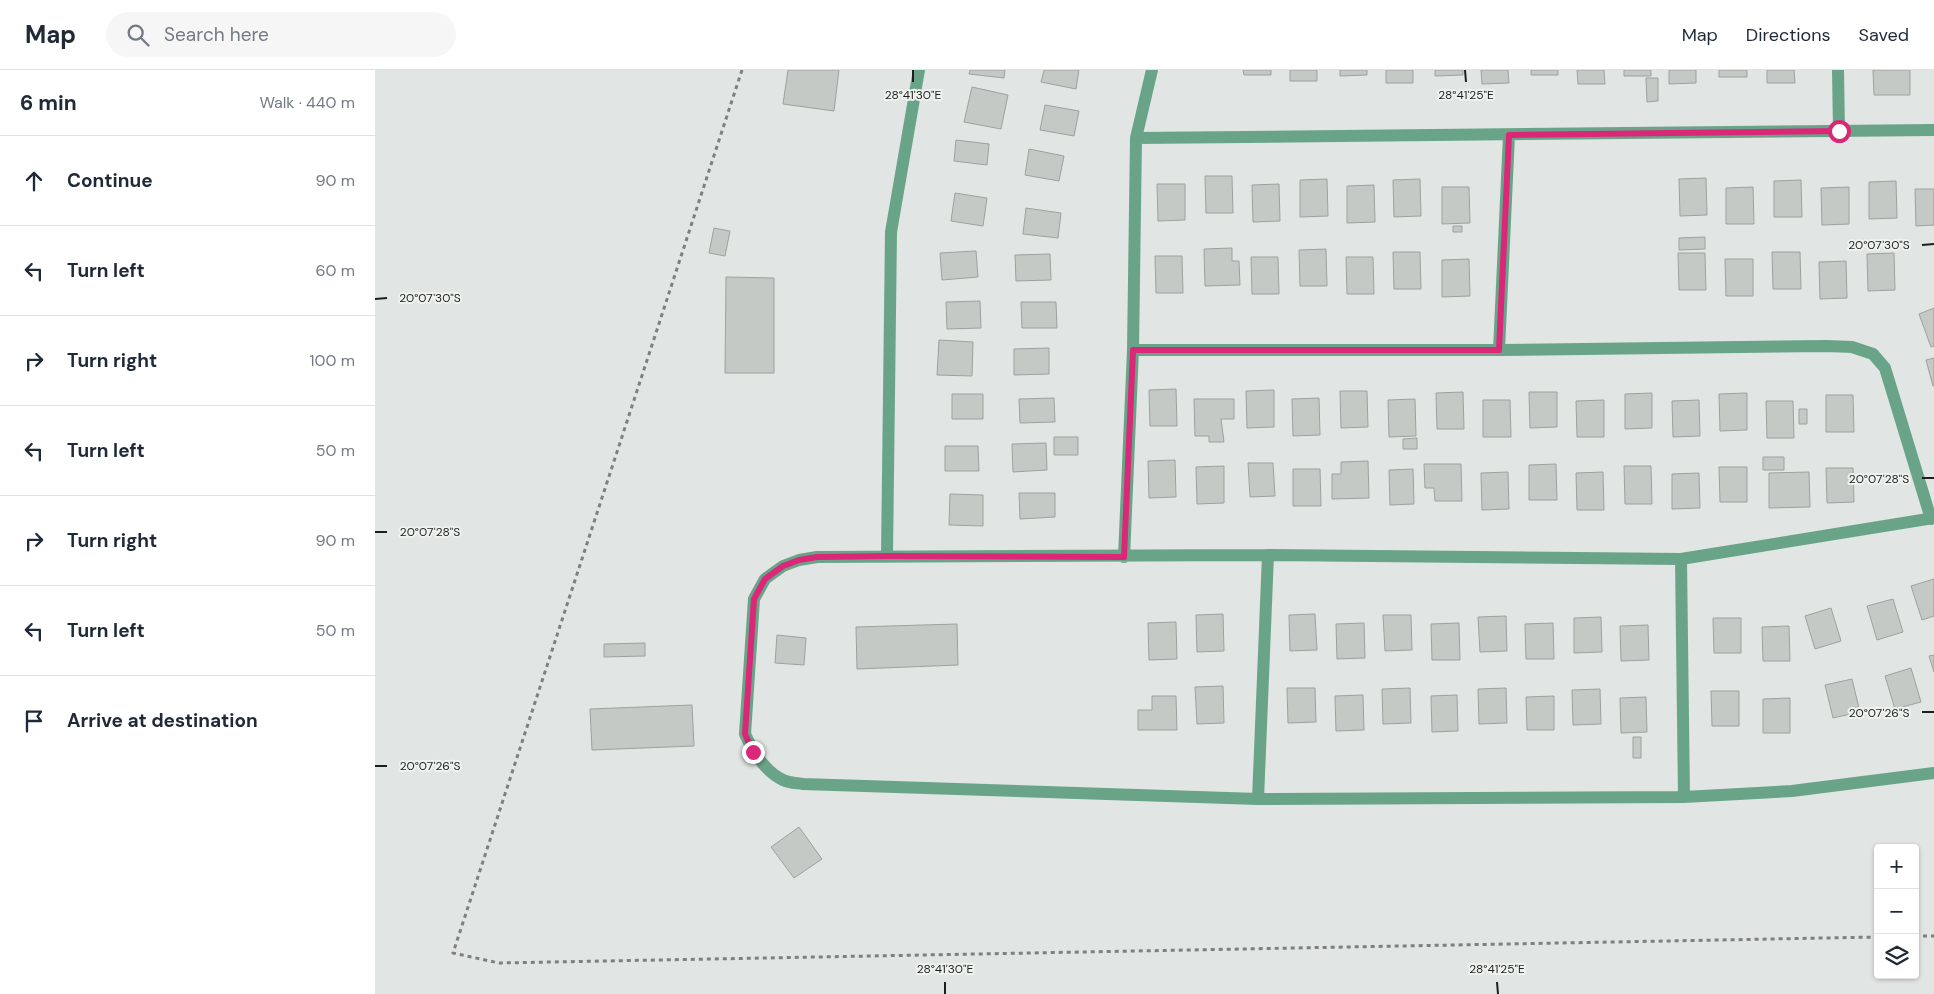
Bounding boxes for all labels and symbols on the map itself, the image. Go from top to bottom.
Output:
text: 28°41'30"E [885,87,942,103]
text: 28°41'25"E [1438,87,1494,103]
route start [1828,120,1851,143]
text: 20°07'30"S [1848,237,1910,253]
text: 20°07'30"S [399,290,461,306]
text: 20°07'28"S [1849,471,1909,487]
text: 20°07'28"S [400,524,460,540]
text: 20°07'26"S [1849,705,1909,721]
route end [742,741,765,764]
text: 20°07'26"S [400,758,460,774]
text: 28°41'30"E [917,961,974,977]
text: 28°41'25"E [1469,961,1525,977]

